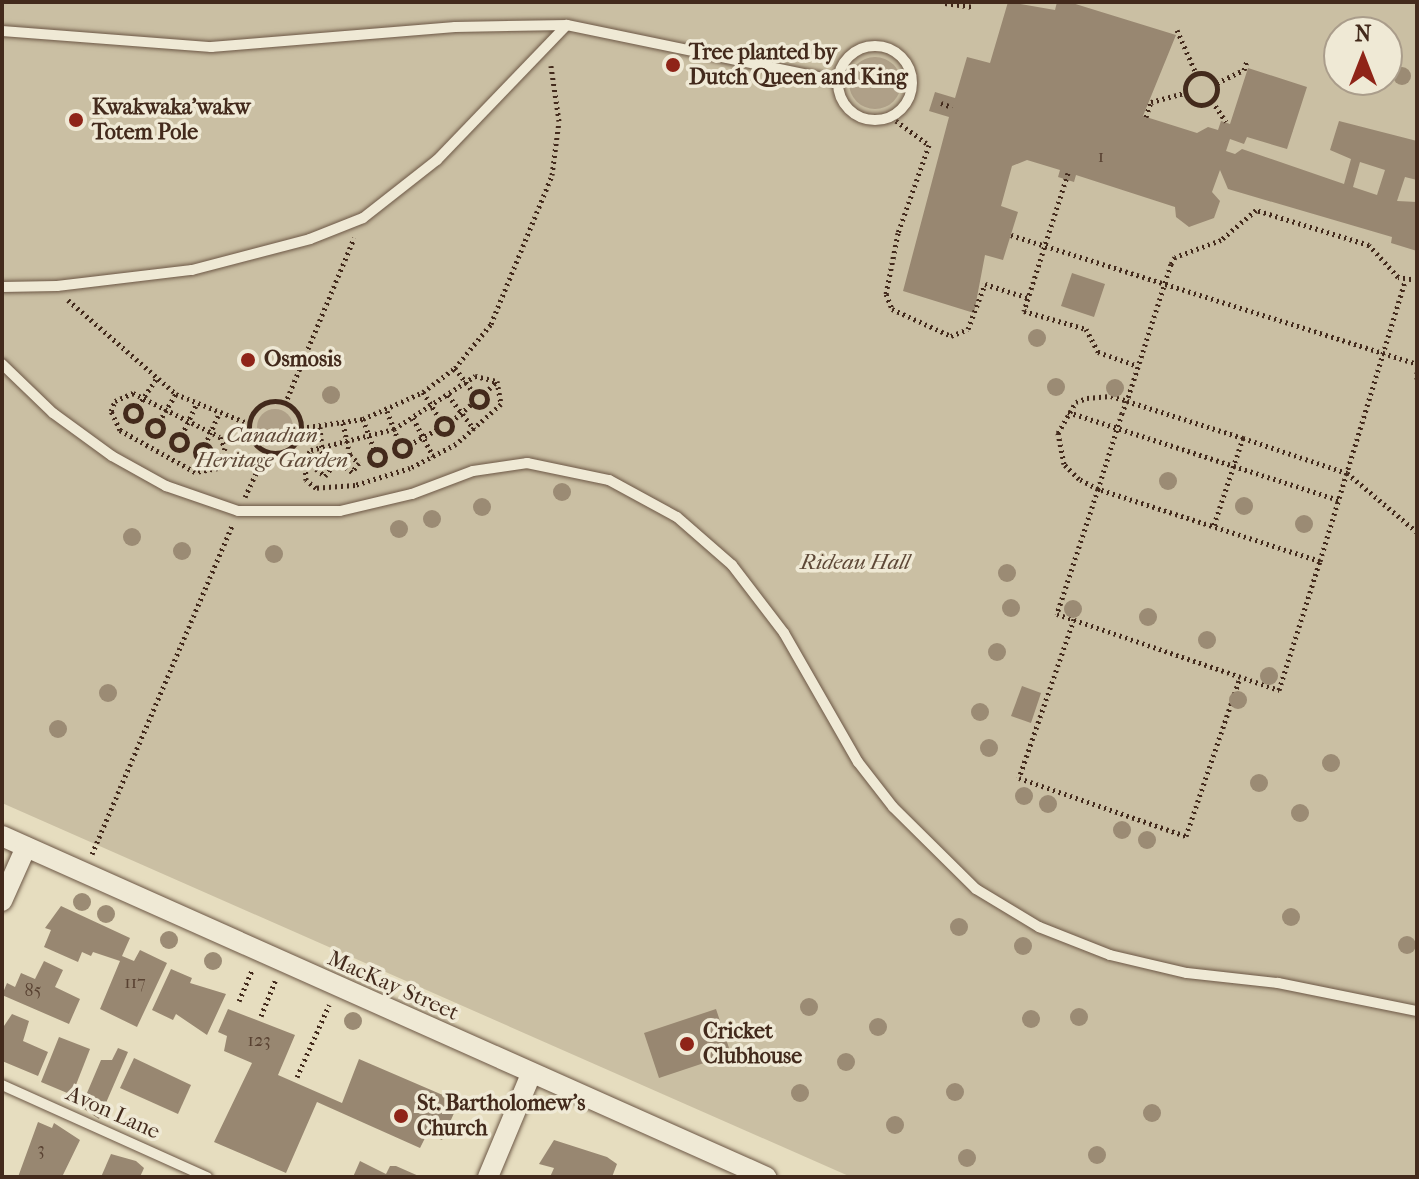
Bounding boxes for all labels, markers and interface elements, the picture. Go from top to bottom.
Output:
north arrow [1323,16,1403,96]
text: N [1355,21,1371,47]
place label: Tree planted by Dutch Queen and King [689,39,908,90]
marker: Tree planted by Dutch Queen and King [664,56,682,74]
place label: Kwakwaka'wakw Totem Pole [92,94,251,146]
marker: Kwakwaka'wakw Totem Pole [67,111,85,129]
house number: 1 [1098,146,1104,168]
place label: Osmosis [264,347,342,373]
marker: Osmosis [239,351,257,369]
park label: Canadian Heritage Garden [196,422,348,474]
park label: Rideau Hall [800,550,910,576]
street label: MacKay Street [323,945,463,1027]
house number: 117 [124,972,146,994]
house number: 85 [25,980,41,1002]
place label: Cricket Clubhouse [703,1018,802,1070]
house number: 123 [247,1030,271,1052]
marker: Cricket Clubhouse [678,1035,696,1053]
street label: Avon Lane [62,1081,164,1145]
place label: St. Bartholomew's Church [417,1090,585,1142]
marker: St. Bartholomew's Church [392,1107,410,1125]
house number: 3 [37,1139,45,1161]

